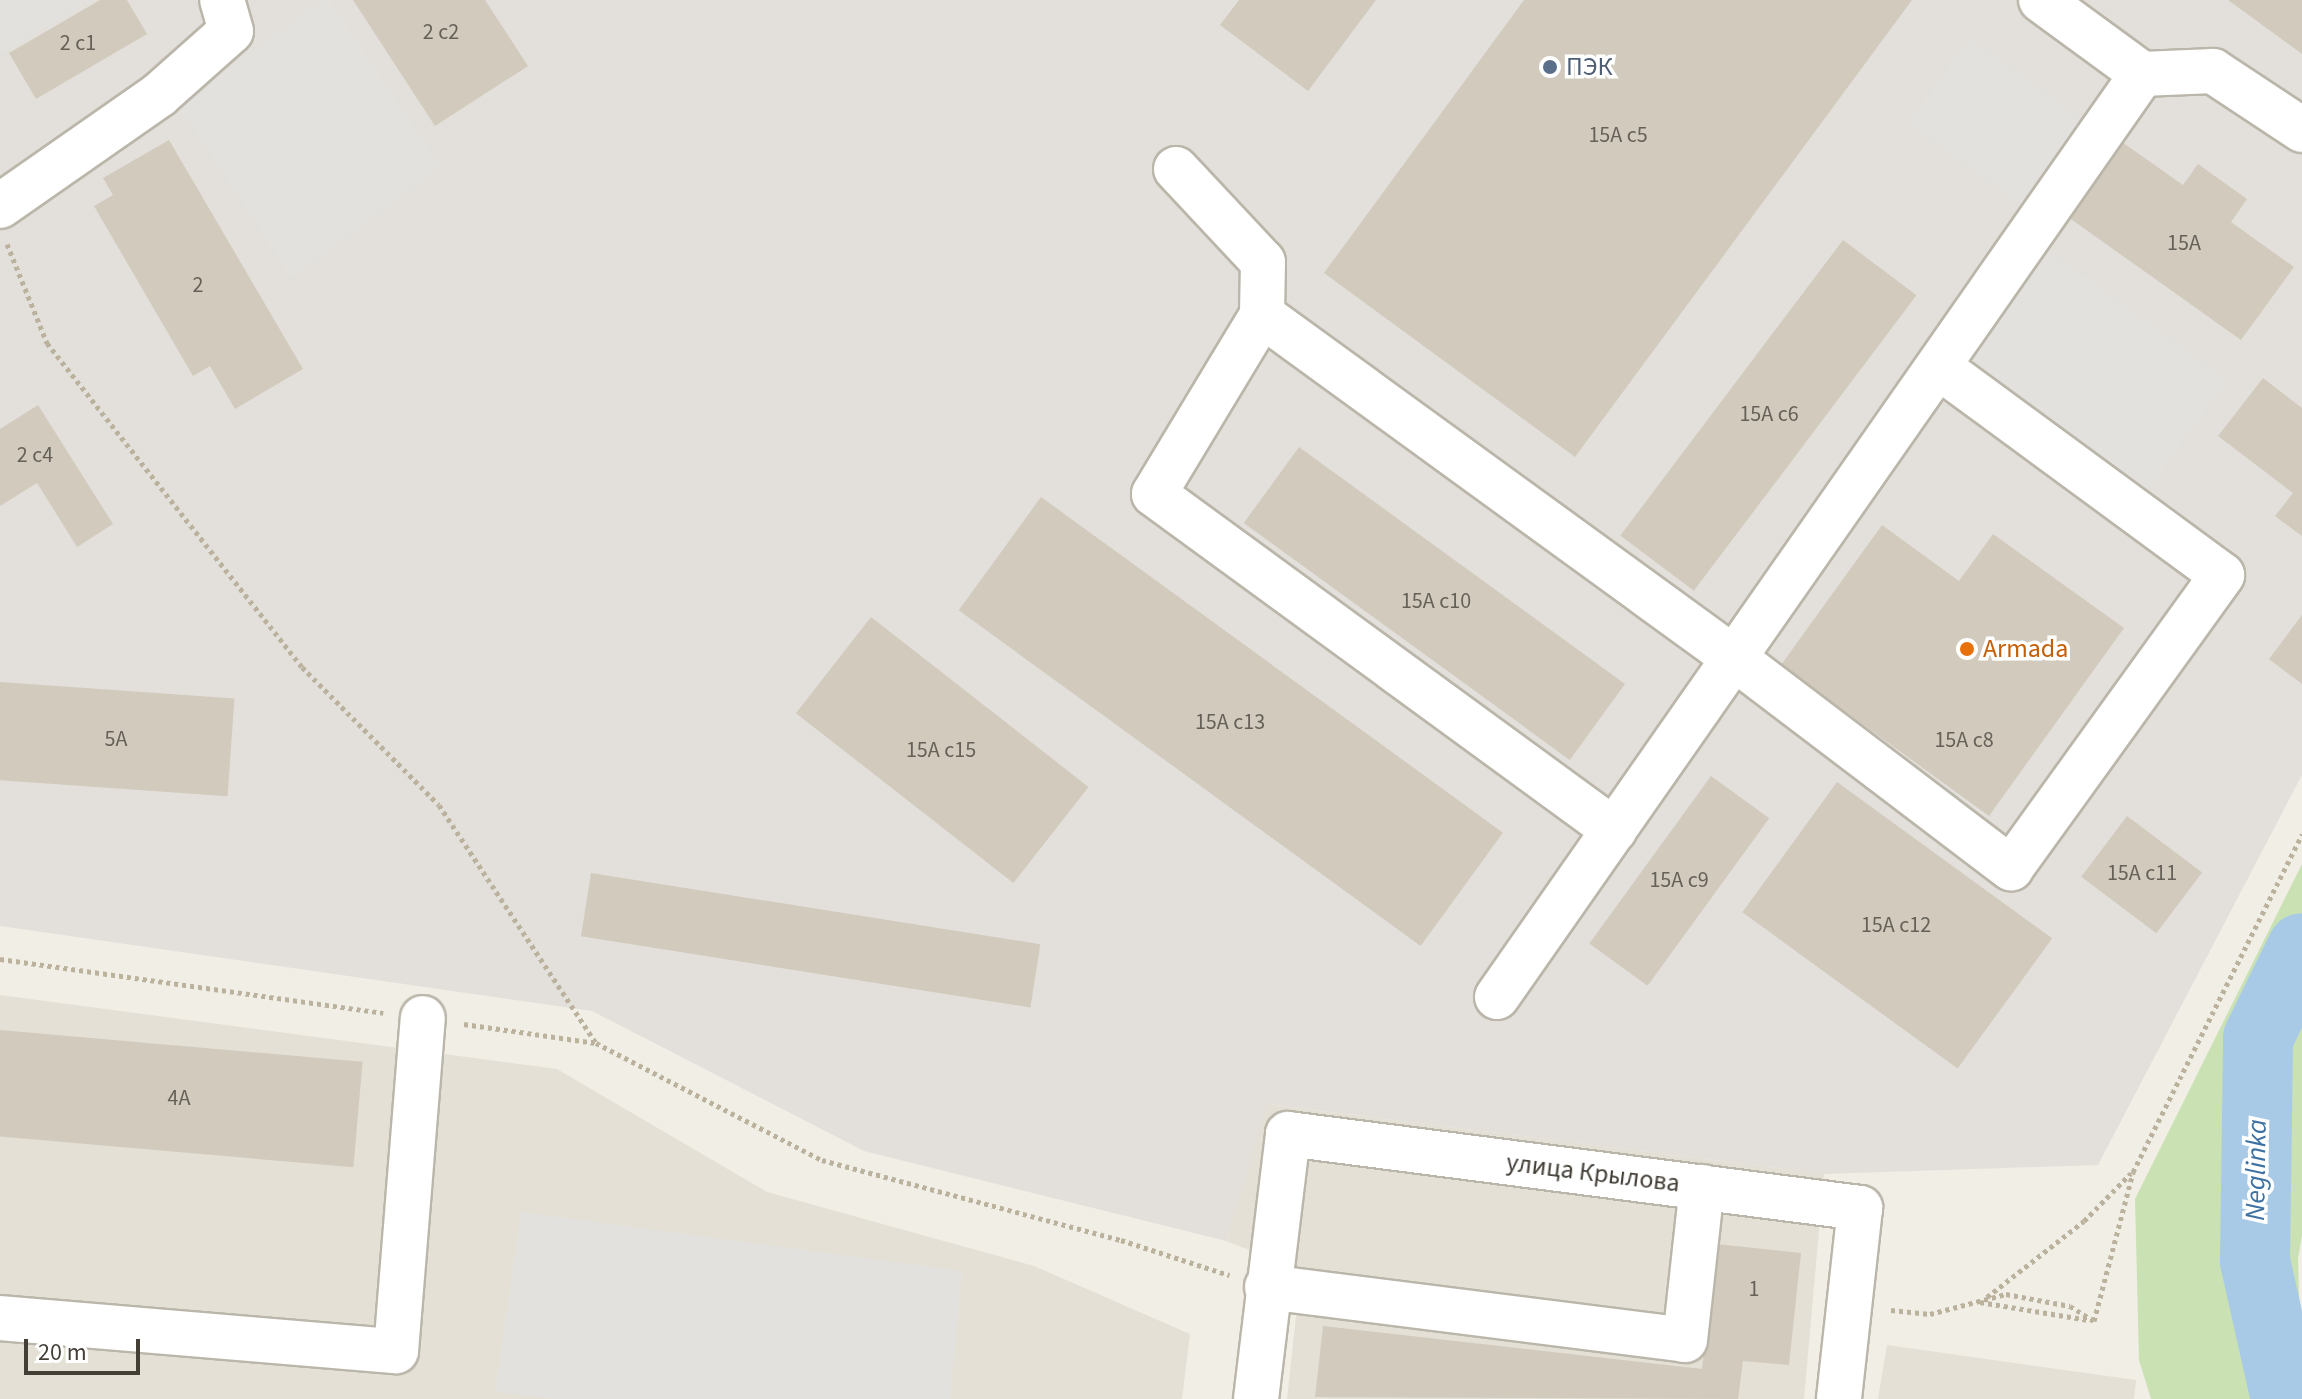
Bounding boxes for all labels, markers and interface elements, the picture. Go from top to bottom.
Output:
house number: 2 с2 [423,20,459,46]
house number: 2 с1 [60,31,96,57]
place label: ПЭК [1566,51,1613,83]
marker: ПЭК [1541,58,1559,76]
house number: 15А с5 [1588,123,1648,149]
house number: 15А [2167,231,2201,257]
house number: 2 [193,273,203,299]
house number: 15А с6 [1739,402,1799,428]
house number: 2 с4 [17,443,53,469]
house number: 15А с10 [1401,589,1471,615]
place label: Armada [1983,633,2068,665]
marker: Armada [1958,640,1976,658]
house number: 15А с13 [1195,710,1265,736]
house number: 5А [105,727,127,753]
house number: 15А с8 [1934,728,1994,754]
house number: 15А с15 [906,738,976,764]
house number: 15А с11 [2107,861,2177,887]
house number: 15А с9 [1649,868,1709,894]
house number: 15А с12 [1861,913,1931,939]
house number: 4А [168,1086,190,1112]
water label: Neglinka [2238,1119,2274,1221]
street label: улица Крылова [1504,1147,1682,1199]
house number: 1 [1749,1277,1759,1303]
scale bar [28,1323,144,1373]
text: 20 m [38,1335,87,1370]

